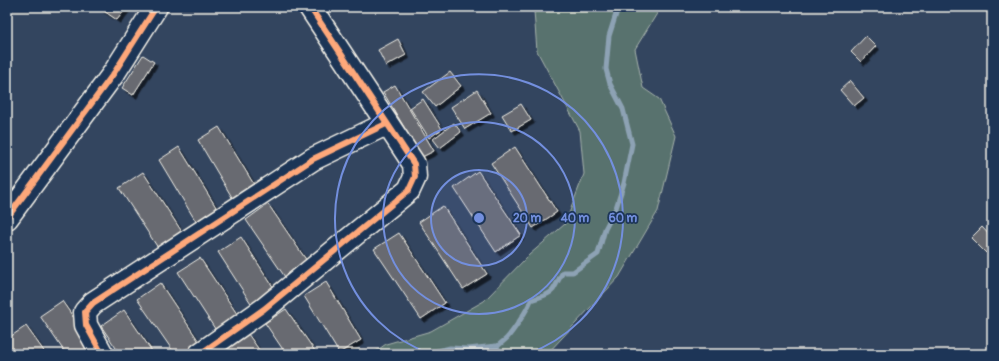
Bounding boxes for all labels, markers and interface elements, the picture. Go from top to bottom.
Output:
centre of rings [472,211,486,225]
text: 20 m [513,211,541,226]
text: 40 m [560,211,590,226]
text: 60 m [609,211,638,226]

